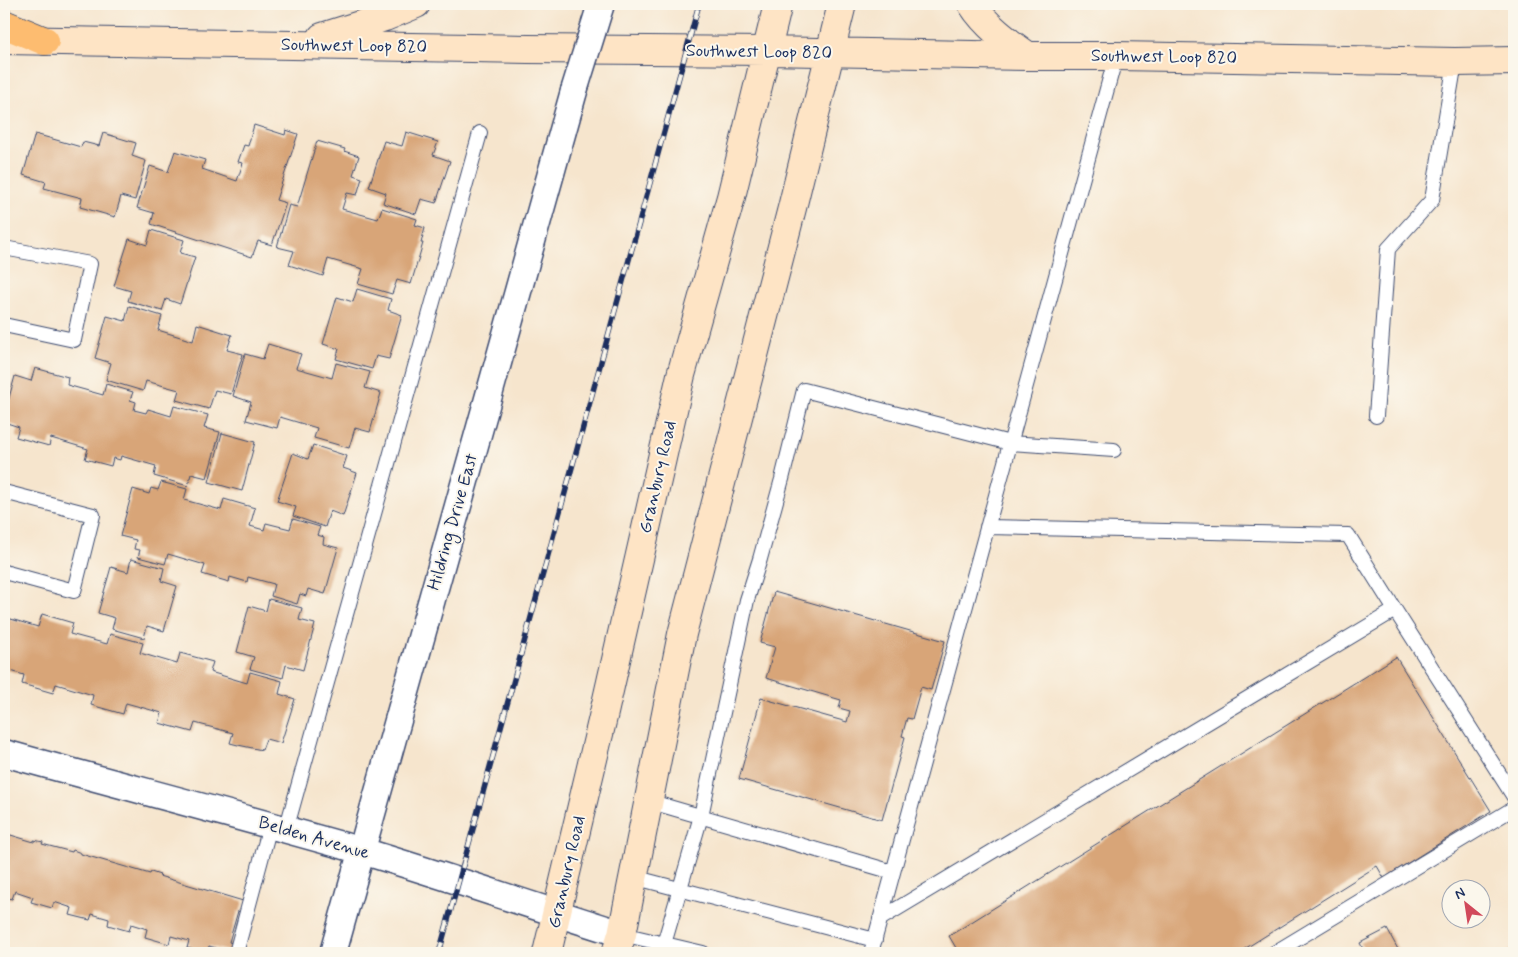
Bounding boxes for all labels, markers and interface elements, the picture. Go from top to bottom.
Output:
street label: Southwest Loop 820 [281,33,427,59]
street label: Southwest Loop 820 [686,39,832,65]
street label: Southwest Loop 820 [1091,44,1237,70]
street label: Granbury Road [633,418,683,536]
street label: Hildring Drive East [422,450,485,593]
street label: Belden Avenue [256,811,372,865]
street label: Granbury Road [542,813,592,931]
north arrow [1440,880,1490,930]
text: N [1451,883,1469,904]

